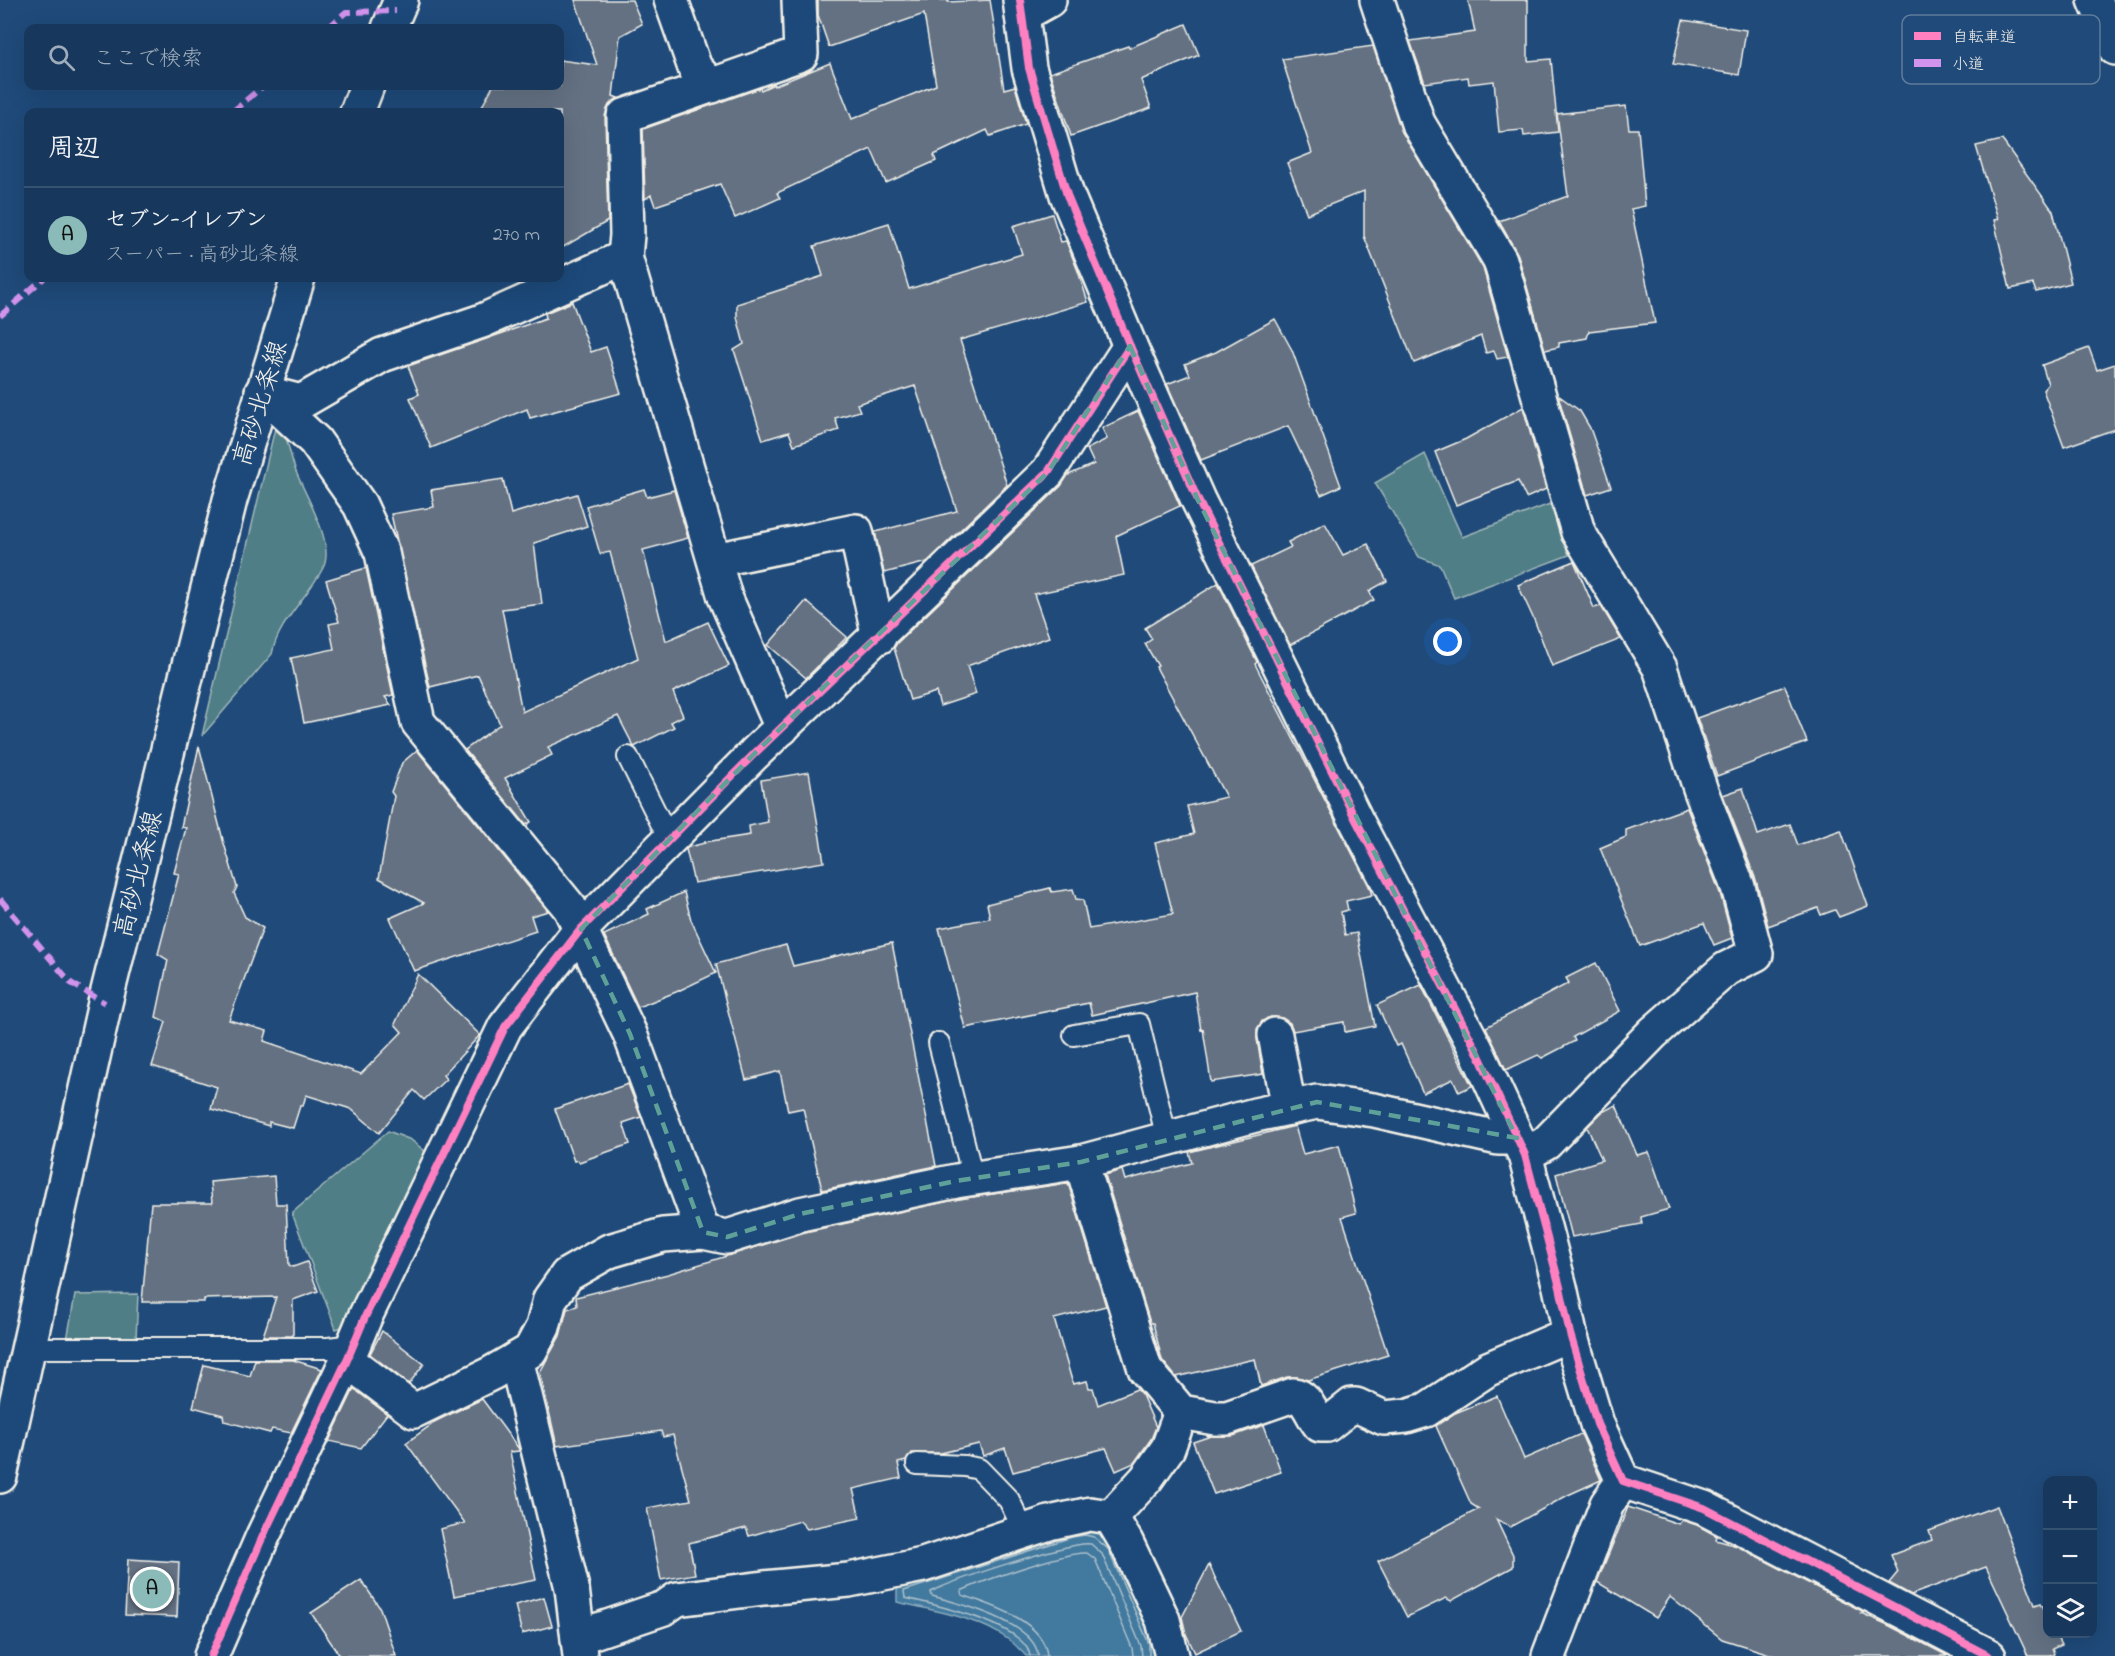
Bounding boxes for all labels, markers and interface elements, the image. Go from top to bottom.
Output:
legend [1902,15,2100,84]
search box [24,24,564,90]
text: 自転車道 [1952,26,2016,50]
icon: search [45,41,78,74]
text: ここで検索 [93,44,203,76]
text: 小道 [1952,53,1984,77]
text: 周辺 [48,131,100,169]
text: セブン-イレブン [105,205,267,237]
text: A [61,221,74,250]
text: 270 m [493,221,540,250]
text: スーパー · 高砂北条線 [105,241,298,270]
street label: 高砂北条線 [225,336,299,472]
your location [1433,627,1462,656]
street label: 高砂北条線 [106,807,174,942]
map controls [2043,1476,2097,1638]
button: + [2043,1476,2097,1530]
button: − [2043,1530,2097,1584]
pin: A [132,1566,172,1612]
button: layers [2043,1584,2097,1638]

